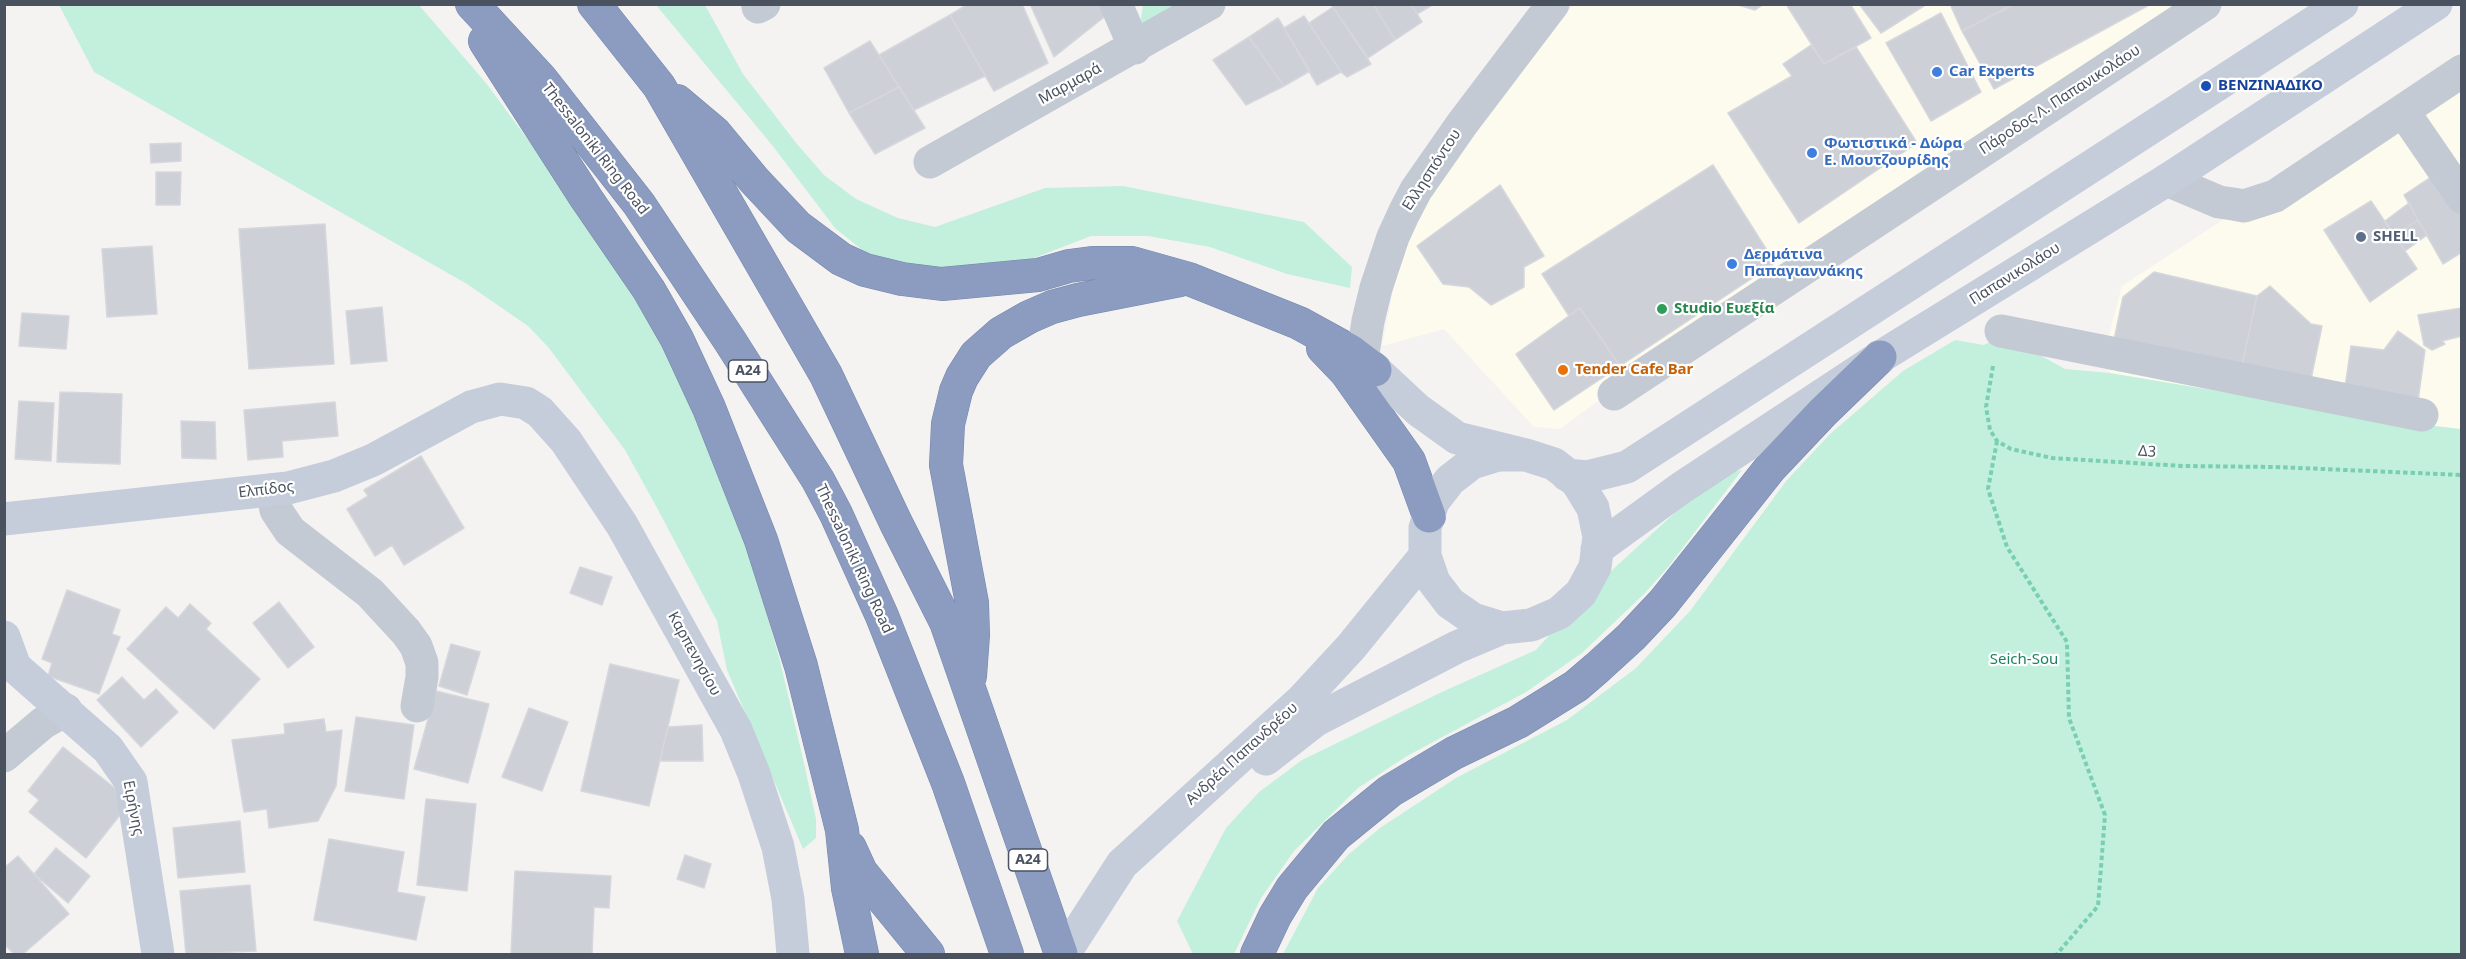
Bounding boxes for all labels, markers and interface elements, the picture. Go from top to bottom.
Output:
street label: Πάροδος Λ. Παπανικολάου [1976,41,2144,159]
street label: Μαρμαρά [1036,59,1104,109]
place label: Car Experts [1949,63,2034,81]
marker: Car Experts [1930,65,1944,79]
place label: ΒΕΝΖΙΝΑΔΙΚΟ [2218,77,2323,95]
street label: Thessaloniki Ring Road [538,79,652,219]
marker: ΒΕΝΖΙΝΑΔΙΚΟ [2199,79,2213,93]
street label: Ελλησπόντου [1399,126,1465,214]
place label: Φωτιστικά - Δώρα Ε. Μουτζουρίδης [1824,135,1962,170]
marker: Φωτιστικά - Δώρα Ε. Μουτζουρίδης [1805,146,1819,160]
place label: SHELL [2373,228,2418,246]
marker: SHELL [2354,230,2368,244]
street label: Παπανικολάου [1966,239,2064,309]
place label: Δερμάτινα Παπαγιαννάκης [1744,246,1863,281]
marker: Δερμάτινα Παπαγιαννάκης [1725,257,1739,271]
place label: Studio Ευεξία [1674,300,1775,318]
marker: Studio Ευεξία [1655,302,1669,316]
road number: Α24 [728,360,768,382]
place label: Tender Cafe Bar [1575,361,1693,379]
marker: Tender Cafe Bar [1556,363,1570,377]
street label: Δ3 [2137,442,2157,462]
street label: Ελπίδος [237,478,295,502]
street label: Thessaloniki Ring Road [812,482,896,636]
street label: Καρπενησίου [664,609,724,699]
park label: Seich-Sou [1990,651,2058,669]
street label: Ανδρέα Παπανδρέου [1182,699,1302,809]
street label: Ειρήνης [119,779,147,837]
road number: Α24 [1008,849,1048,871]

